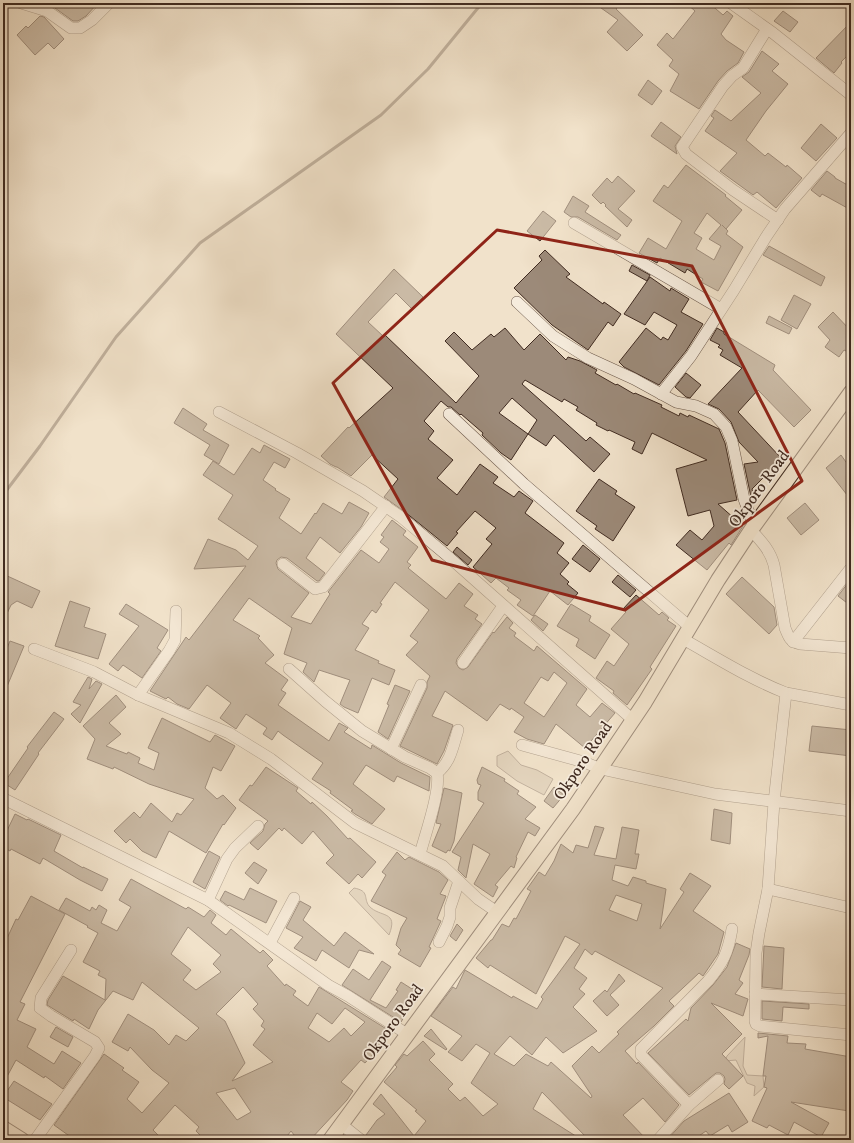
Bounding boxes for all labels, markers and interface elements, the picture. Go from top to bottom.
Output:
street label: Okporo Road [724,446,795,532]
street label: Okporo Road [549,717,618,805]
street label: Okporo Road [358,980,429,1066]

